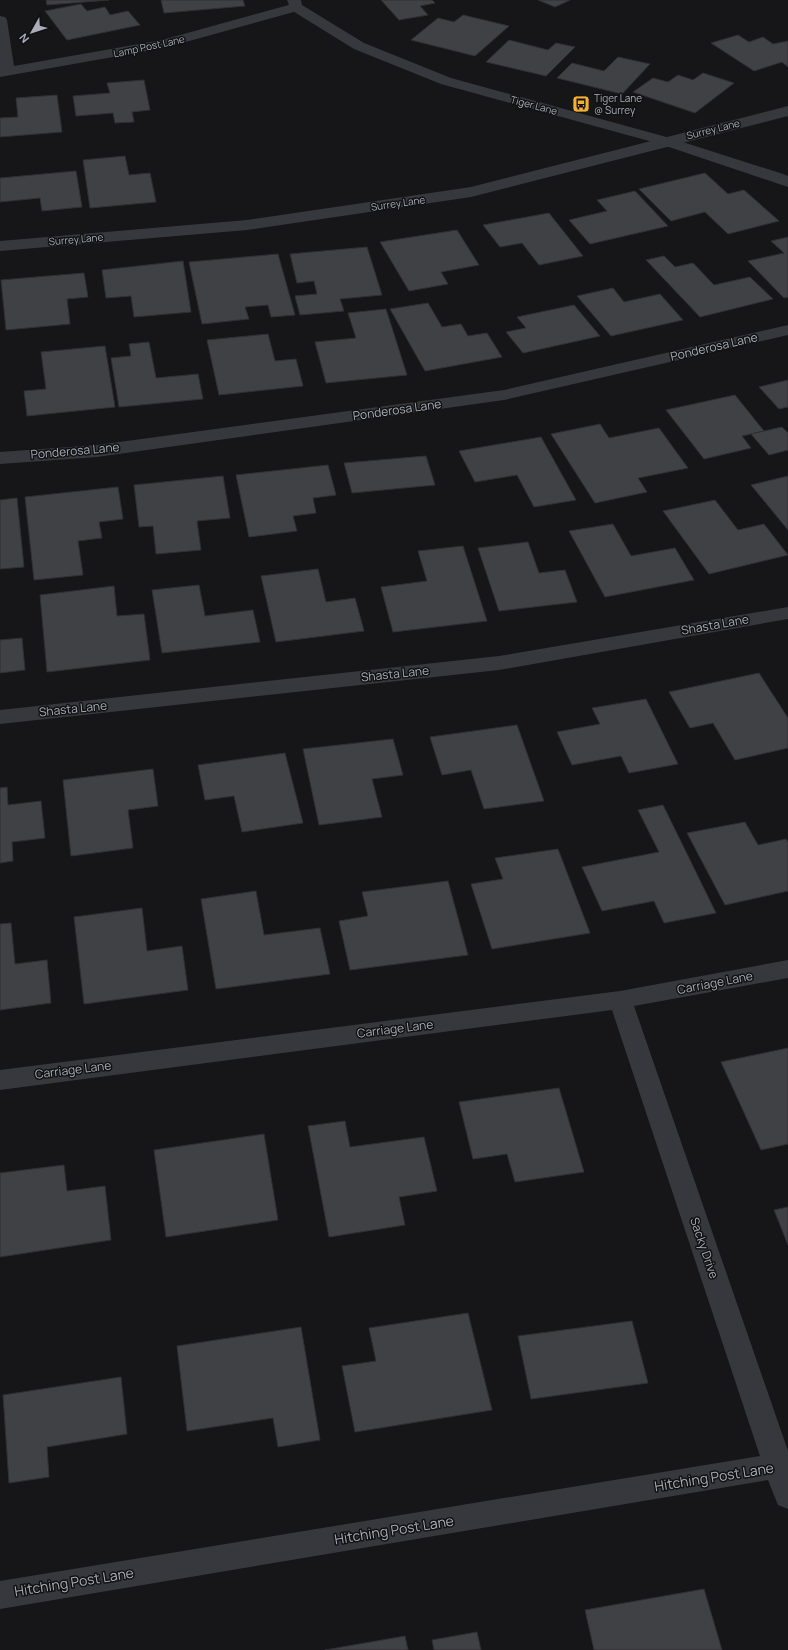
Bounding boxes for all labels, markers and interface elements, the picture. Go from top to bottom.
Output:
north arrow [12,12,52,52]
text: N [15,31,32,46]
street label: Lamp Post Lane [112,32,186,60]
place label: Tiger Lane @ Surrey [594,91,642,117]
street label: Tiger Lane [509,92,559,118]
bus stop icon: Tiger Lane @ Surrey [571,94,591,114]
street label: Surrey Lane [685,116,741,142]
street label: Surrey Lane [370,192,426,214]
street label: Surrey Lane [48,230,104,248]
street label: Ponderosa Lane [669,328,759,365]
street label: Ponderosa Lane [352,395,442,424]
street label: Ponderosa Lane [30,438,120,463]
street label: Shasta Lane [680,610,750,639]
street label: Shasta Lane [360,661,430,686]
street label: Shasta Lane [38,696,108,721]
street label: Carriage Lane [676,967,754,998]
street label: Carriage Lane [356,1015,434,1042]
street label: Carriage Lane [34,1056,112,1083]
street label: Sacky Drive [686,1215,723,1281]
street label: Hitching Post Lane [653,1458,775,1495]
street label: Hitching Post Lane [333,1511,455,1548]
street label: Hitching Post Lane [13,1563,135,1600]

